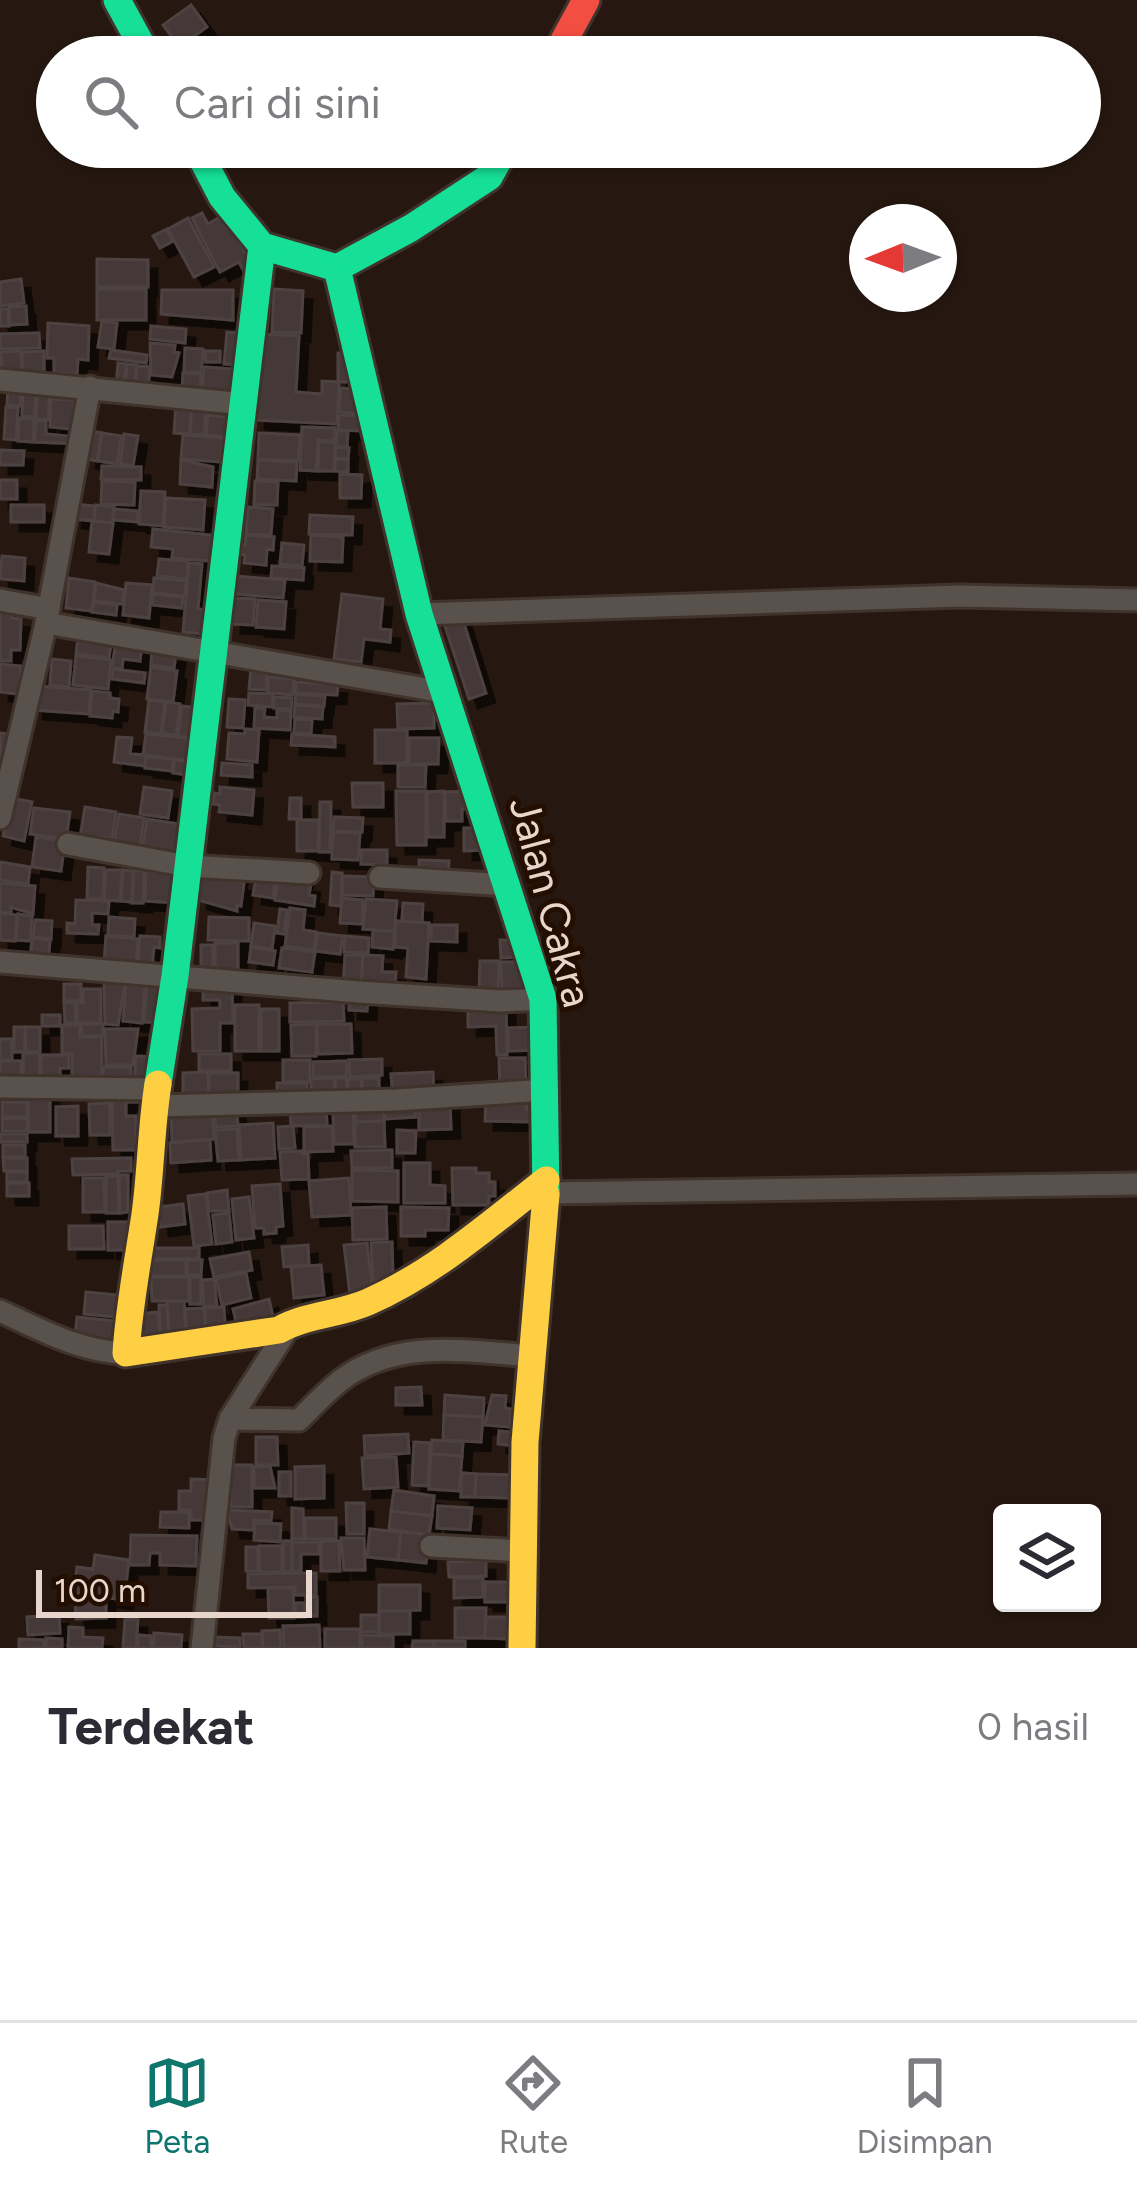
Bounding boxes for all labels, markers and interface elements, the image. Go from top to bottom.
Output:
search box [36,36,1101,168]
icon: search [78,69,144,135]
text: Cari di sini [174,75,381,129]
north arrow [849,204,957,312]
street label: Jalan Cakra [499,791,603,1013]
map controls [993,1504,1101,1612]
button: layers [993,1504,1101,1612]
scale bar [36,1564,312,1617]
text: 100 m [54,1571,146,1610]
text: Terdekat [48,1696,254,1757]
text: 0 hasil [977,1703,1089,1750]
tab: Peta [144,2050,210,2161]
tab: Rute [499,2050,568,2161]
tab: Disimpan [857,2050,993,2161]

